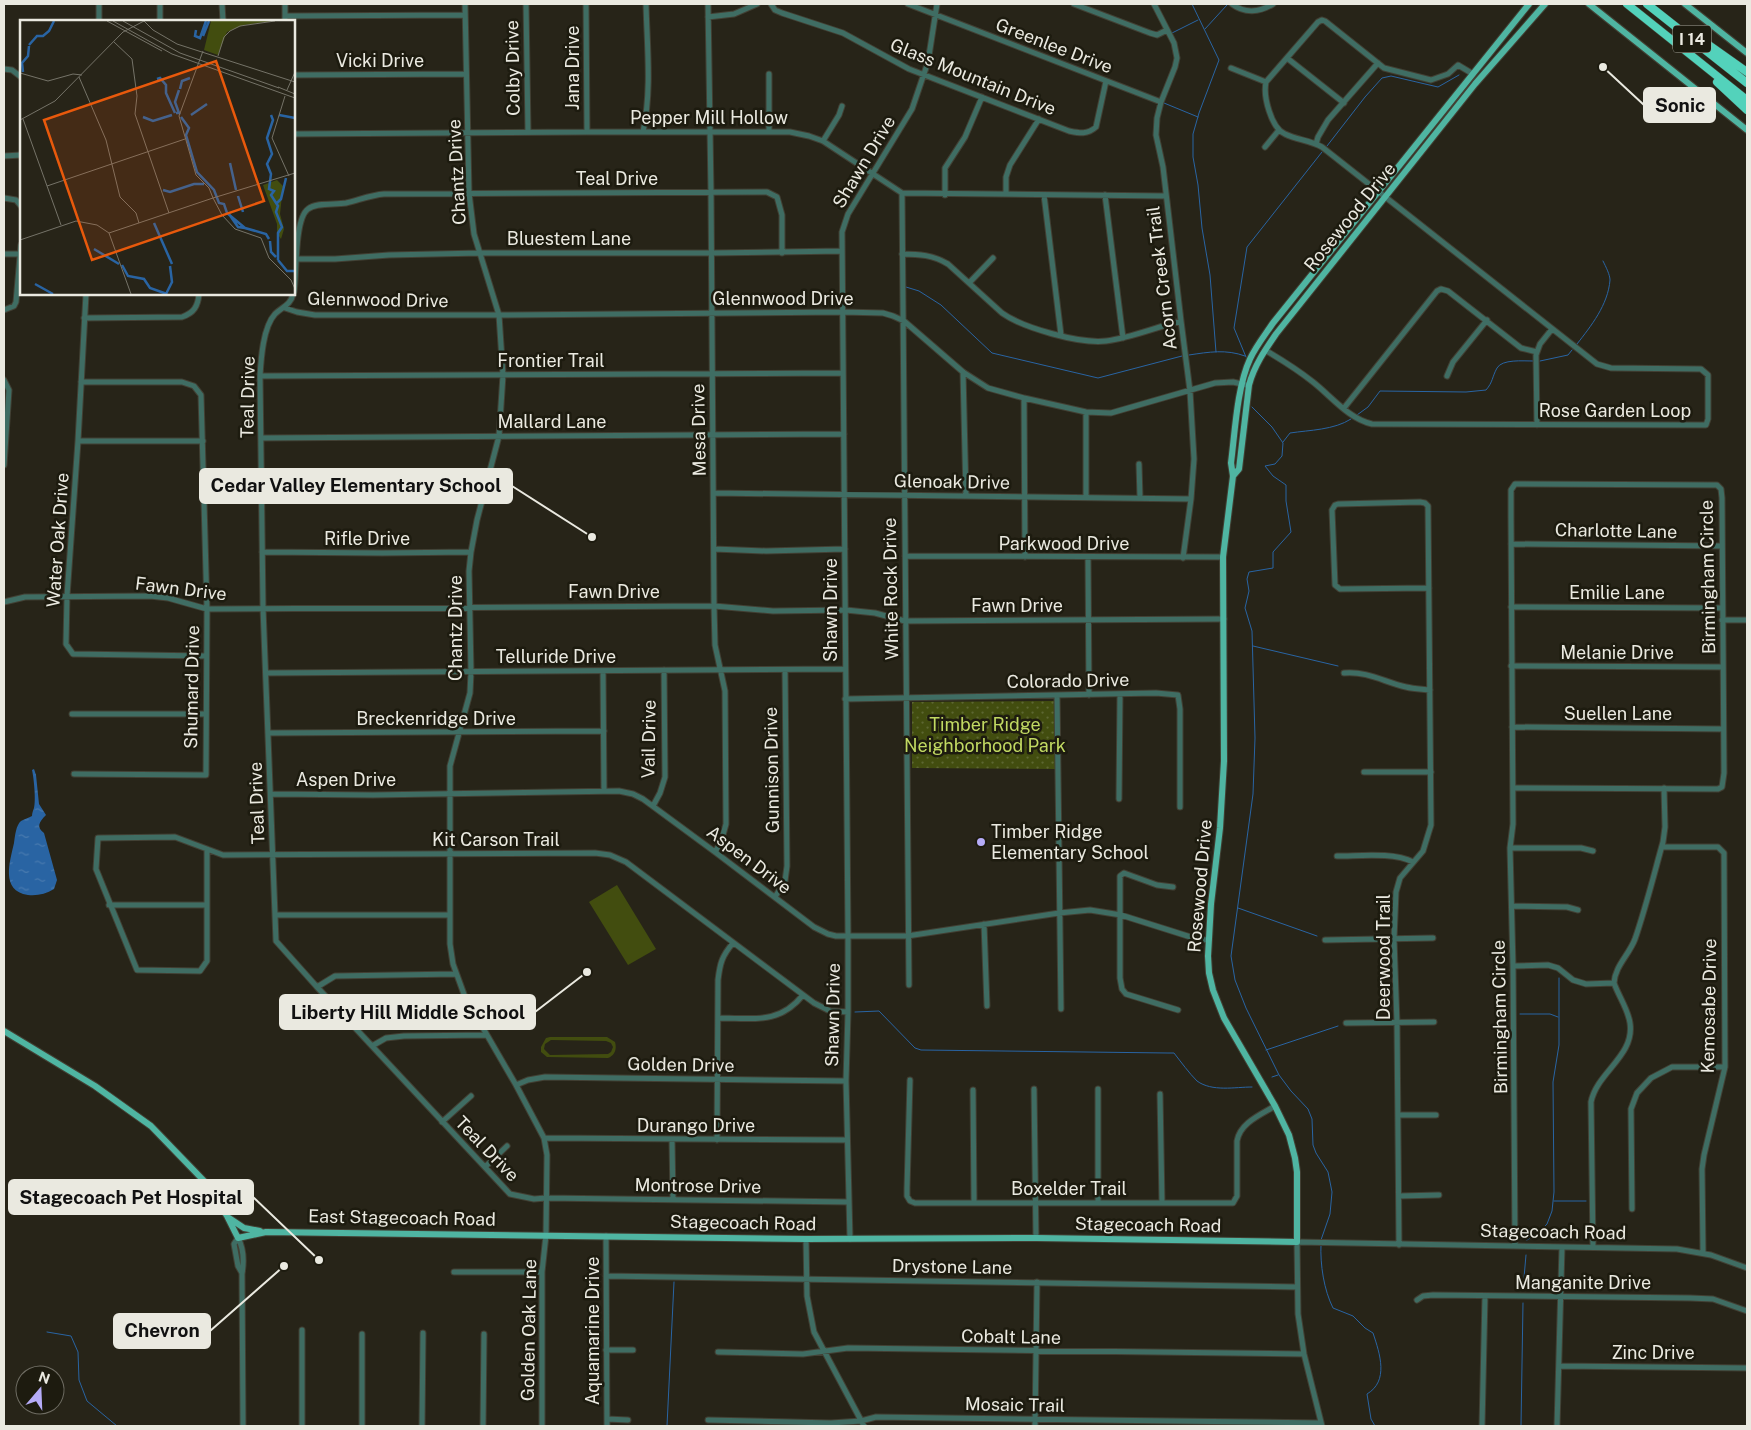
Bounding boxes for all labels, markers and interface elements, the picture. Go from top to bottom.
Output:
street label: Greenlee Drive [993,14,1116,77]
inset map [20,20,295,295]
street label: Colby Drive [501,20,524,116]
street label: Jana Drive [562,26,583,110]
road number: I 14 [1673,26,1711,52]
street label: Glass Mountain Drive [887,34,1059,119]
street label: Vicki Drive [336,50,424,71]
callout: Sonic [1644,88,1715,122]
text: Sonic [1655,94,1705,116]
street label: Pepper Mill Hollow [630,107,788,128]
street label: Shawn Drive [828,112,899,212]
street label: Chantz Drive [443,119,470,225]
street label: Rosewood Drive [1299,158,1400,275]
street label: Teal Drive [576,168,658,189]
street label: Acorn Creek Trail [1142,205,1181,351]
street label: Bluestem Lane [507,228,631,249]
street label: Glennwood Drive [307,288,449,311]
street label: Glennwood Drive [712,288,854,309]
street label: Frontier Trail [497,350,605,371]
street label: Teal Drive [236,356,259,438]
street label: Mesa Drive [687,384,710,476]
street label: Rose Garden Loop [1539,400,1691,421]
street label: Mallard Lane [498,411,606,432]
callout: Cedar Valley Elementary School [200,469,512,503]
street label: Glenoak Drive [894,470,1010,493]
street label: Water Oak Drive [42,472,73,608]
text: Cedar Valley Elementary School [211,474,501,496]
street label: Birmingham Circle [1696,500,1719,654]
street label: White Rock Drive [879,518,902,660]
street label: Charlotte Lane [1555,519,1677,542]
street label: Rifle Drive [324,528,410,549]
street label: Parkwood Drive [998,533,1130,554]
street label: Shawn Drive [820,558,841,662]
street label: Fawn Drive [134,572,228,605]
street label: Chantz Drive [445,575,466,681]
street label: Fawn Drive [568,581,660,602]
street label: Emilie Lane [1569,582,1665,603]
street label: Fawn Drive [971,595,1063,616]
street label: Shumard Drive [180,625,203,749]
street label: Melanie Drive [1560,642,1674,663]
street label: Telluride Drive [496,646,616,667]
street label: Colorado Drive [1006,669,1129,692]
street label: Vail Drive [637,699,660,779]
street label: Suellen Lane [1564,703,1672,724]
street label: Gunnison Drive [760,707,783,833]
street label: Breckenridge Drive [356,708,516,729]
park label: Timber Ridge Neighborhood Park [904,714,1066,756]
street label: Teal Drive [245,761,268,845]
street label: Aspen Drive [296,769,396,790]
street label: Rosewood Drive [1183,819,1216,953]
street label: Aspen Drive [703,821,796,898]
place label: Timber Ridge Elementary School [991,821,1149,863]
street label: Kit Carson Trail [432,829,560,850]
marker: Timber Ridge Elementary School [975,836,987,848]
street label: Deerwood Trail [1373,894,1394,1020]
street label: Kemosabe Drive [1697,938,1720,1074]
street label: Birmingham Circle [1488,940,1511,1094]
street label: Shawn Drive [821,963,844,1067]
callout: Liberty Hill Middle School [280,995,535,1029]
text: Liberty Hill Middle School [291,1001,525,1023]
street label: Golden Drive [627,1053,735,1076]
street label: Teal Drive [451,1112,524,1186]
street label: Durango Drive [637,1115,755,1136]
street label: Montrose Drive [635,1174,762,1197]
street label: Boxelder Trail [1011,1178,1127,1199]
callout: Stagecoach Pet Hospital [9,1180,253,1214]
text: Stagecoach Pet Hospital [19,1186,243,1208]
street label: East Stagecoach Road [308,1205,496,1230]
street label: Stagecoach Road [670,1211,816,1234]
street label: Stagecoach Road [1075,1213,1221,1236]
street label: Stagecoach Road [1480,1220,1626,1243]
street label: Drystone Lane [892,1255,1012,1278]
street label: Aquamarine Drive [582,1257,603,1405]
street label: Golden Oak Lane [517,1259,540,1401]
street label: Manganite Drive [1515,1272,1651,1293]
callout: Chevron [114,1314,210,1348]
text: Chevron [124,1319,200,1341]
street label: Cobalt Lane [961,1325,1061,1348]
street label: Zinc Drive [1611,1342,1695,1363]
north arrow [15,1365,65,1415]
text: N [36,1368,52,1387]
street label: Mosaic Trail [965,1393,1065,1416]

